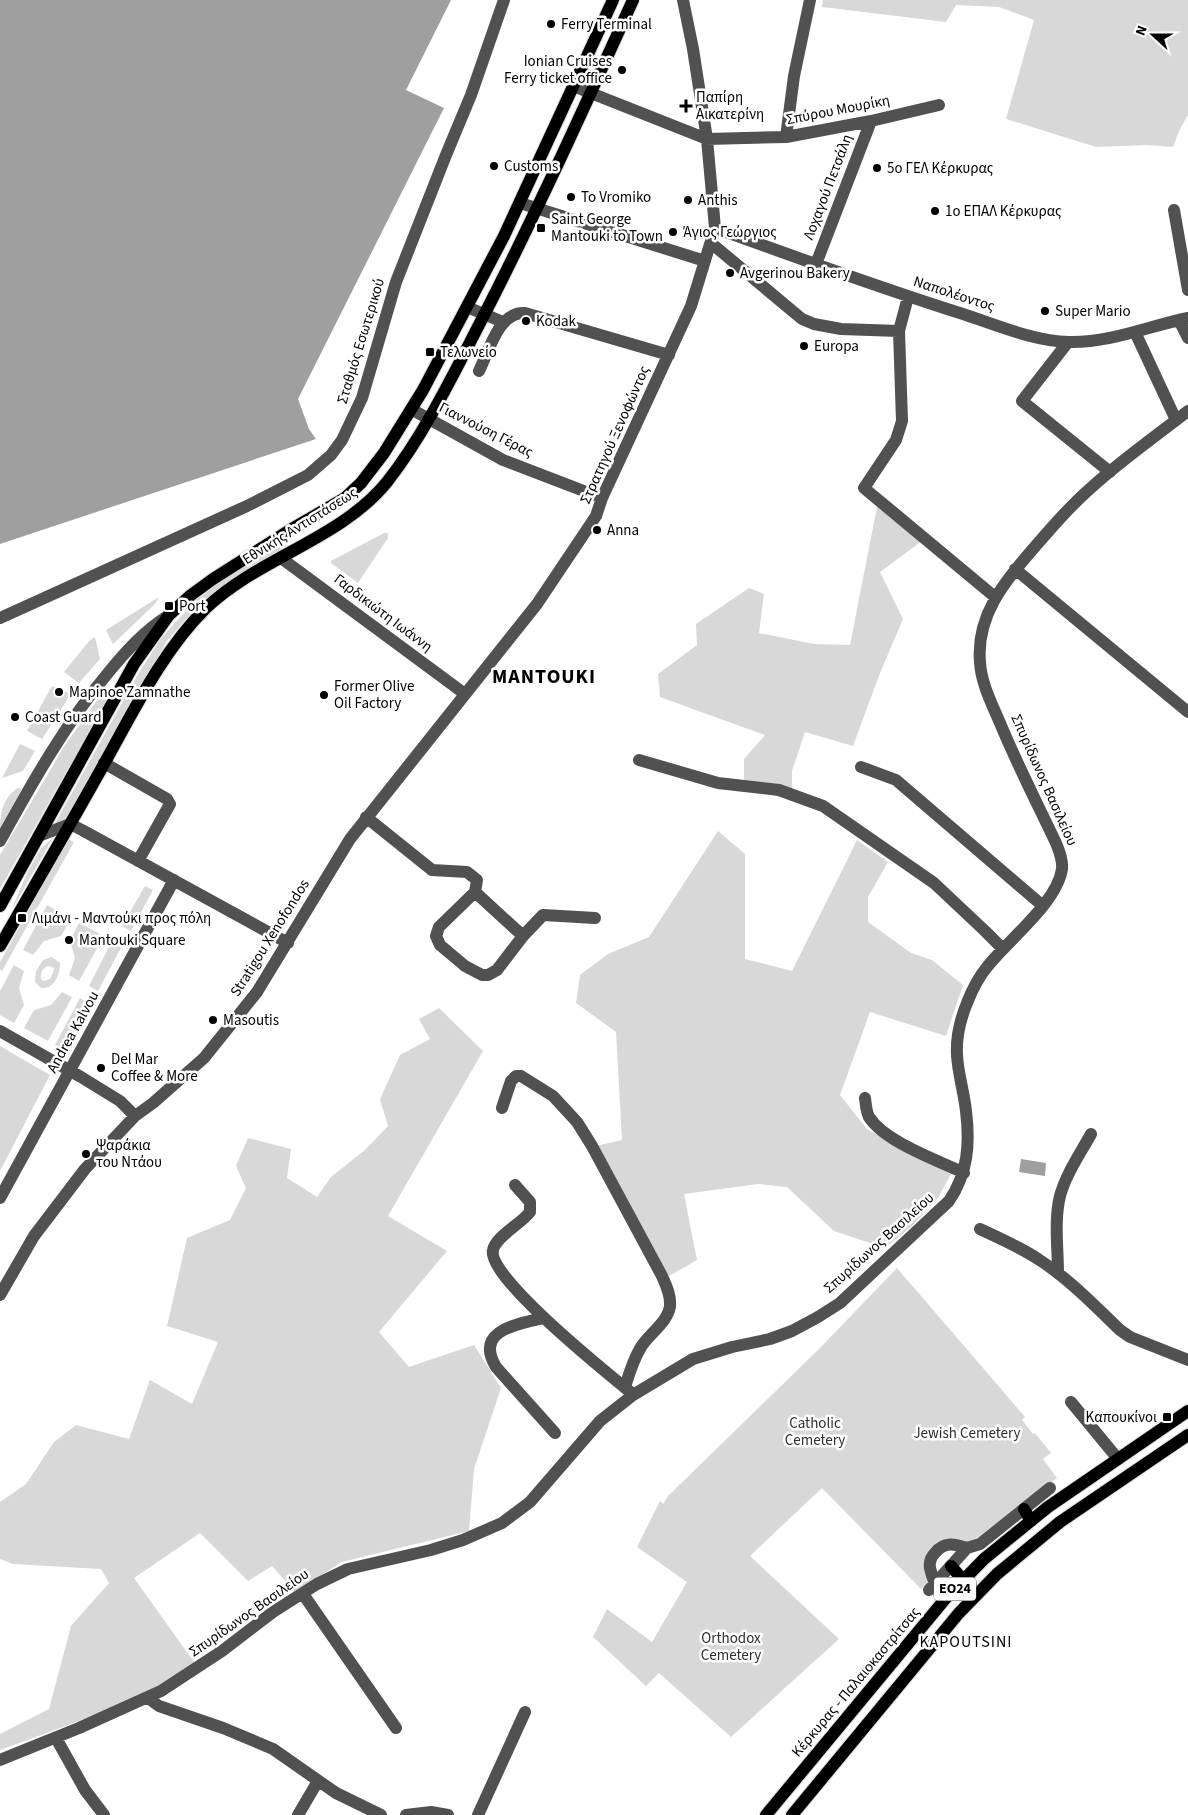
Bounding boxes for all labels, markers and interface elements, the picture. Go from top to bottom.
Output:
north arrow [1128,10,1178,60]
place label: Ferry Terminal [561,14,652,35]
marker: Ferry Terminal [545,18,557,30]
text: N [1131,23,1153,39]
place label: Ionian Cruises Ferry ticket office [504,51,612,89]
marker: Ionian Cruises Ferry ticket office [616,64,628,76]
place label: Παπίρη Αικατερίνη [696,87,764,125]
street label: Σπύρου Μουρίκη [784,90,892,130]
marker: Παπίρη Αικατερίνη [680,100,692,112]
street label: Λοχαγού Πετσάλη [798,131,858,243]
place label: Customs [504,156,558,177]
place label: 5ο ΓΕΛ Κέρκυρας [887,158,994,179]
marker: Customs [488,160,500,172]
marker: 5ο ΓΕΛ Κέρκυρας [871,162,883,174]
place label: To Vromiko [581,187,651,208]
place label: Anthis [698,190,738,211]
marker: To Vromiko [565,191,577,203]
marker: Anthis [682,194,694,206]
place label: 1ο ΕΠΑΛ Κέρκυρας [945,201,1062,222]
marker: 1ο ΕΠΑΛ Κέρκυρας [929,205,941,217]
place label: Saint George Mantouki to Town [551,209,663,247]
marker: Saint George Mantouki to Town [535,222,547,234]
place label: Άγιος Γεώργιος [683,222,777,243]
marker: Άγιος Γεώργιος [667,226,679,238]
place label: Avgerinou Bakery [740,263,850,284]
marker: Avgerinou Bakery [724,267,736,279]
street label: Ναπολέοντος [911,271,998,317]
street label: Σταθμός Εσωτερικού [332,276,390,406]
place label: Super Mario [1055,301,1131,322]
marker: Super Mario [1039,305,1051,317]
place label: Kodak [536,311,577,332]
marker: Kodak [520,315,532,327]
place label: Europa [814,336,859,357]
marker: Europa [798,340,810,352]
place label: Τελωνείο [440,342,497,363]
marker: Τελωνείο [424,346,436,358]
street label: Στρατηγού Ξενοφώντος [575,362,655,508]
street label: Γιαννούση Γέρας [435,397,537,463]
street label: Εθνικής Αντιστάσεως [239,482,362,570]
place label: Anna [607,520,639,541]
marker: Anna [591,524,603,536]
street label: Γαρδικιώτη Ιωάννη [329,569,437,657]
place label: Port [179,596,206,617]
marker: Port [163,600,175,612]
district label: MANTOUKI [492,663,596,691]
place label: Former Olive Oil Factory [334,676,415,714]
place label: Mapinoe Zamnathe [69,682,190,703]
marker: Mapinoe Zamnathe [53,686,65,698]
marker: Former Olive Oil Factory [318,689,330,701]
place label: Coast Guard [25,707,101,728]
marker: Coast Guard [9,711,21,723]
street label: Σπυρίδωνος Βασιλείου [1006,711,1082,849]
street label: Stratigou Xenofondos [225,875,315,1001]
place label: Λιμάνι - Μαντούκι προς πόλη [32,908,211,929]
marker: Λιμάνι - Μαντούκι προς πόλη [16,912,28,924]
place label: Mantouki Square [79,930,186,951]
marker: Mantouki Square [63,934,75,946]
street label: Andrea Kalvou [42,987,104,1077]
place label: Masoutis [223,1010,279,1031]
marker: Masoutis [207,1014,219,1026]
place label: Del Mar Coffee & More [111,1049,198,1087]
marker: Del Mar Coffee & More [95,1062,107,1074]
place label: Ψαράκια του Ντάου [96,1135,162,1173]
marker: Ψαράκια του Ντάου [80,1148,92,1160]
street label: Σπυρίδωνος Βασιλείου [819,1188,939,1298]
place label: Καπουκίνοι [1086,1407,1157,1428]
marker: Καπουκίνοι [1161,1411,1173,1423]
park label: Catholic Cemetery [785,1413,845,1451]
park label: Jewish Cemetery [913,1423,1021,1444]
street label: Σπυρίδωνος Βασιλείου [185,1564,313,1662]
road number: ΕΟ24 [934,1578,976,1600]
street label: Κέρκυρας - Παλαιοκαστρίτσας [787,1602,925,1762]
park label: Orthodox Cemetery [701,1628,761,1666]
district label: KAPOUTSINI [919,1631,1013,1653]

